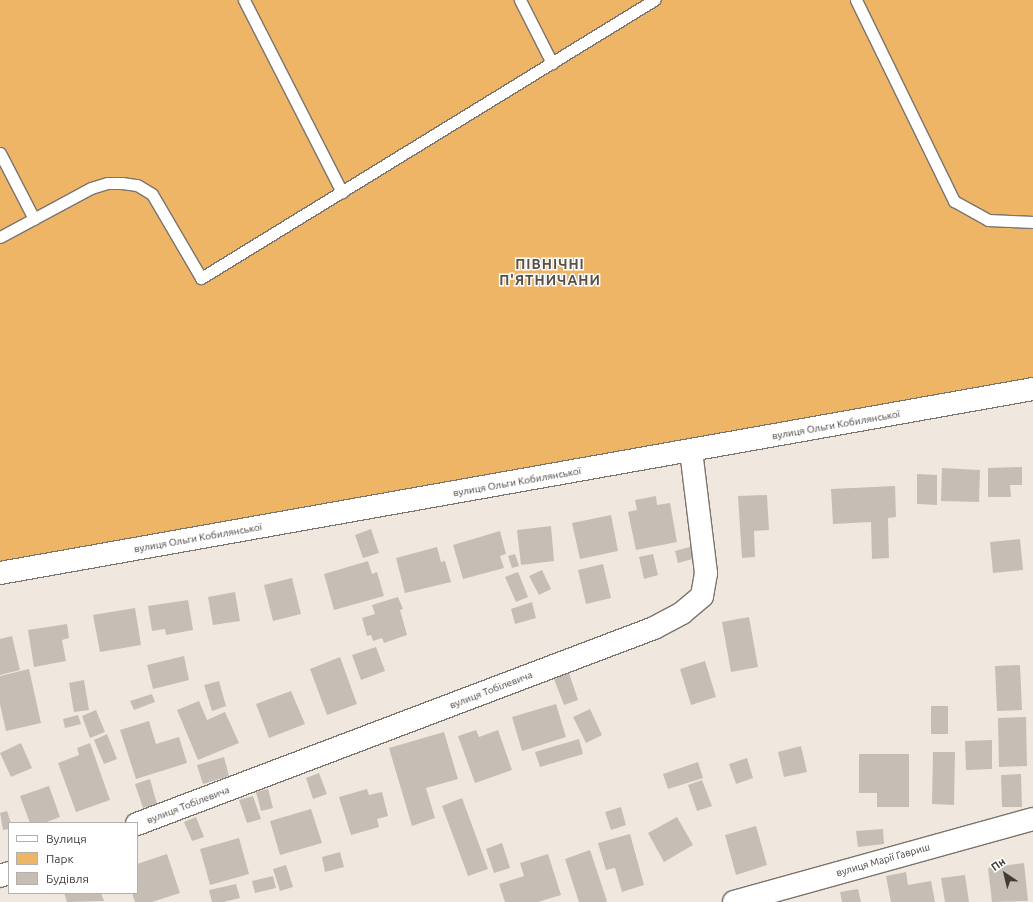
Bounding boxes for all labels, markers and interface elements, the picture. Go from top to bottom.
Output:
district label: ПІВНІЧНІ П'ЯТНИЧАНИ [499,256,601,288]
street label: вулиця Ольги Кобилянської [771,408,901,442]
street label: вулиця Ольги Кобилянської [452,465,582,499]
street label: вулиця Ольги Кобилянської [133,521,263,555]
street label: вулиця Тобілевича [448,669,534,711]
street label: вулиця Тобілевича [145,784,231,826]
legend [8,822,138,894]
text: Вулиця [46,832,87,845]
street label: вулиця Марії Гавриш [835,841,931,879]
text: Парк [46,852,74,865]
north arrow [985,854,1025,894]
text: Пн [989,855,1007,873]
text: Будівля [46,872,89,885]

